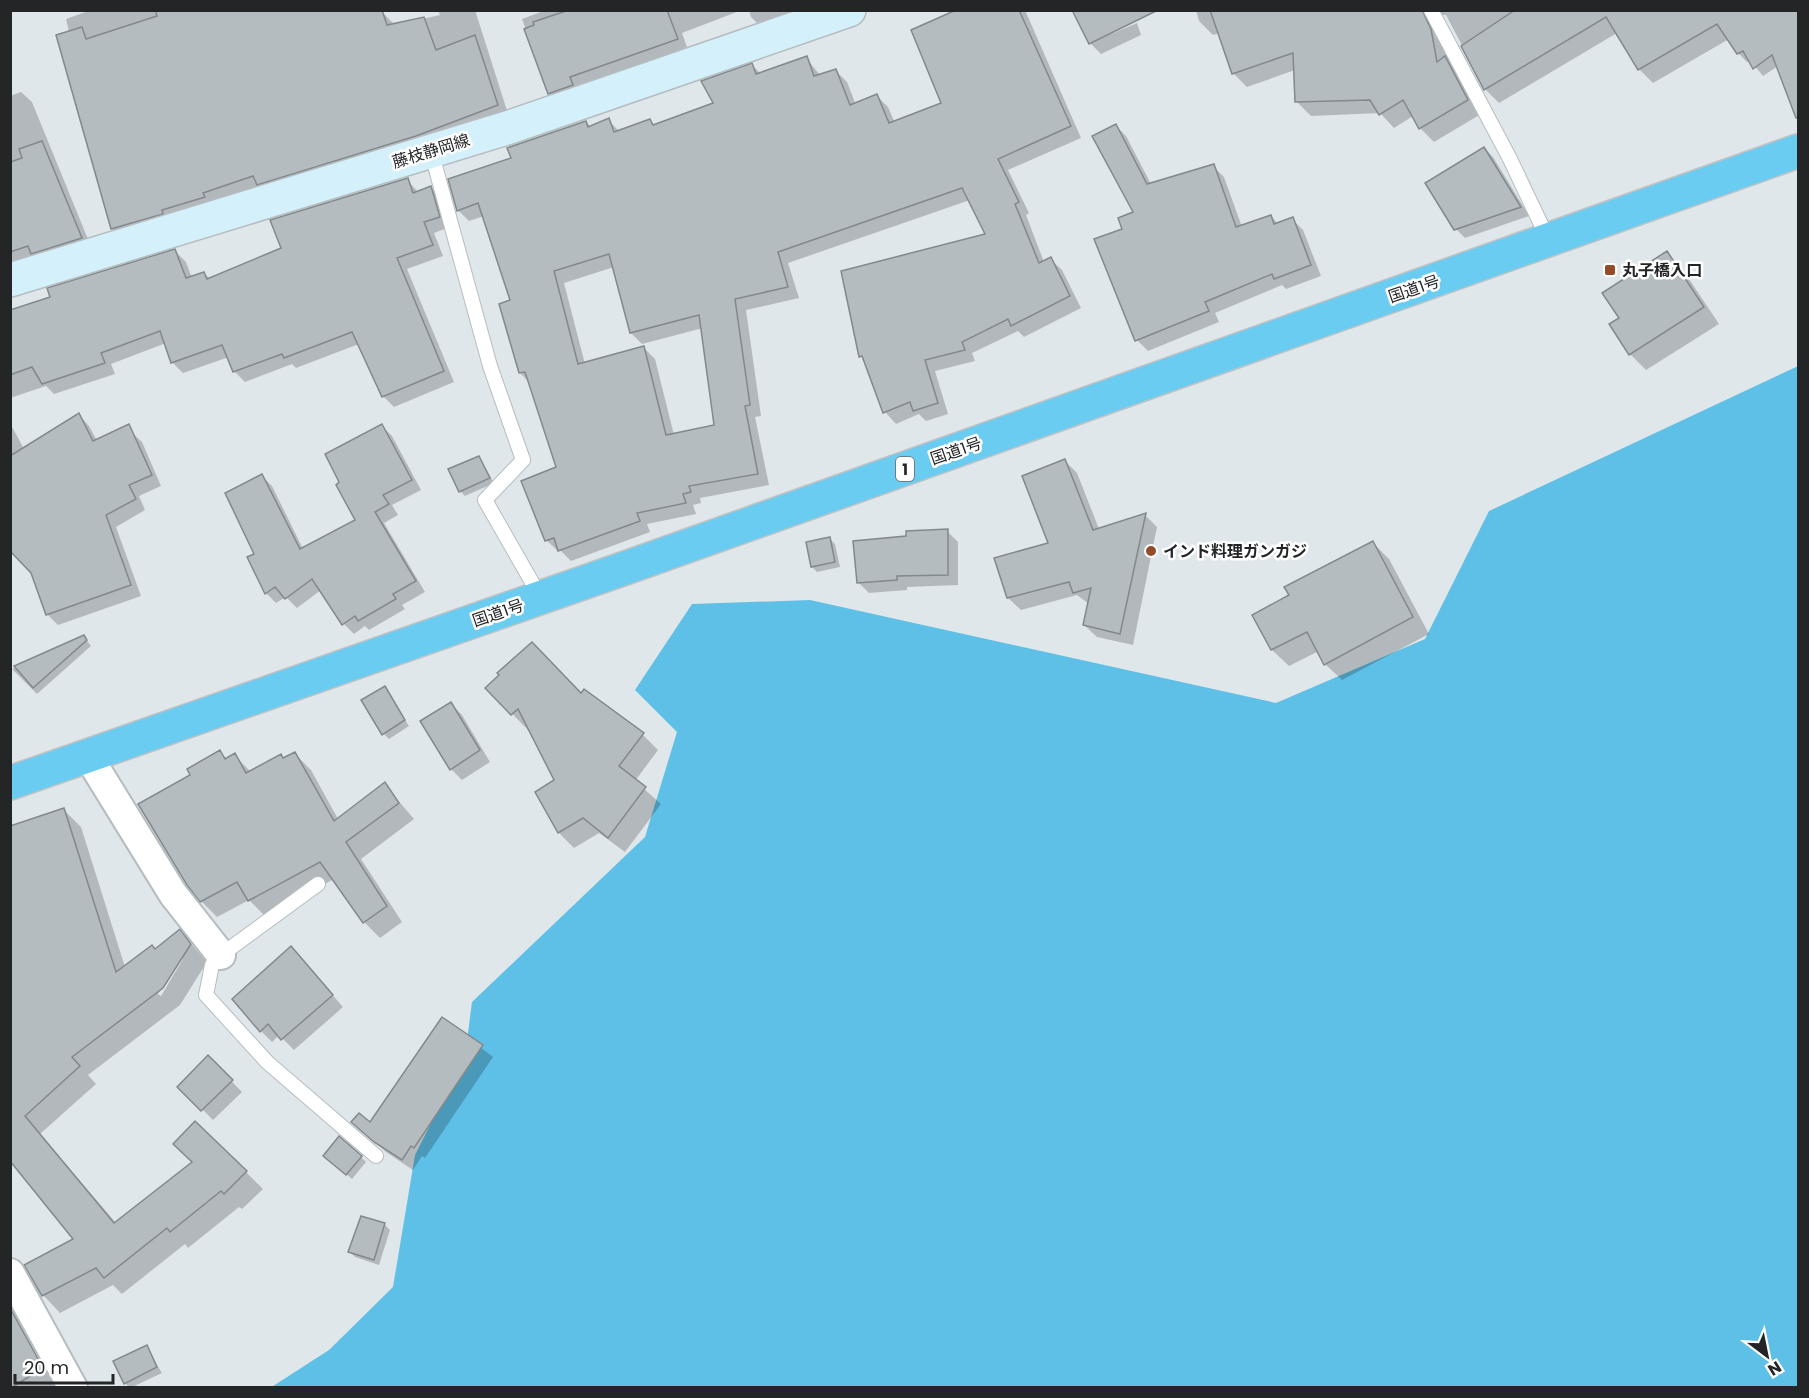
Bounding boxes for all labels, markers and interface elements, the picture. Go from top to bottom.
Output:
street label: 藤枝静岡線 [389,128,473,174]
place label: 丸子橋入口 [1622,259,1702,282]
marker: 丸子橋入口 [1603,263,1617,277]
street label: 国道1号 [1385,269,1443,309]
street label: 国道1号 [927,431,985,471]
road number: 1 [896,457,914,481]
place label: インド料理ガンガジ [1163,540,1307,563]
marker: インド料理ガンガジ [1144,544,1158,558]
street label: 国道1号 [469,593,527,633]
north arrow [1737,1326,1797,1386]
scale bar [15,1347,112,1385]
text: 20 m [24,1355,69,1380]
text: N [1763,1355,1786,1381]

